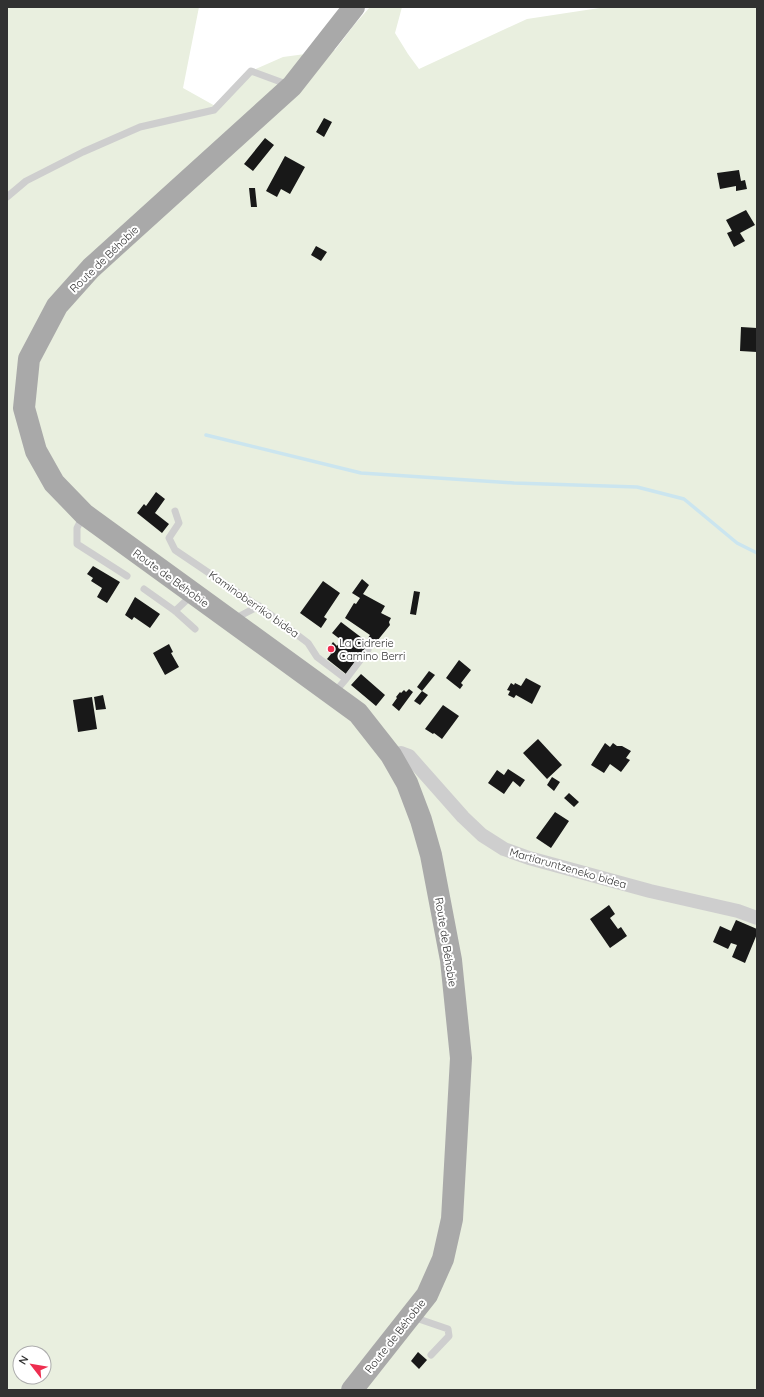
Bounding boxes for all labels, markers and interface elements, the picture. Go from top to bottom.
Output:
street label: Route de Béhobie [67,223,141,295]
street label: Route de Béhobie [130,546,212,610]
street label: Kaminoberriko bidea [206,568,302,640]
place label: La Cidrerie Camino Berri [339,636,405,663]
marker: La Cidrerie Camino Berri [326,644,336,654]
street label: Martiaruntzeneko bidea [508,845,628,891]
street label: Route de Béhobie [432,896,460,988]
street label: Route de Béhobie [362,1296,428,1376]
north arrow [12,1345,52,1385]
text: N [15,1353,32,1367]

